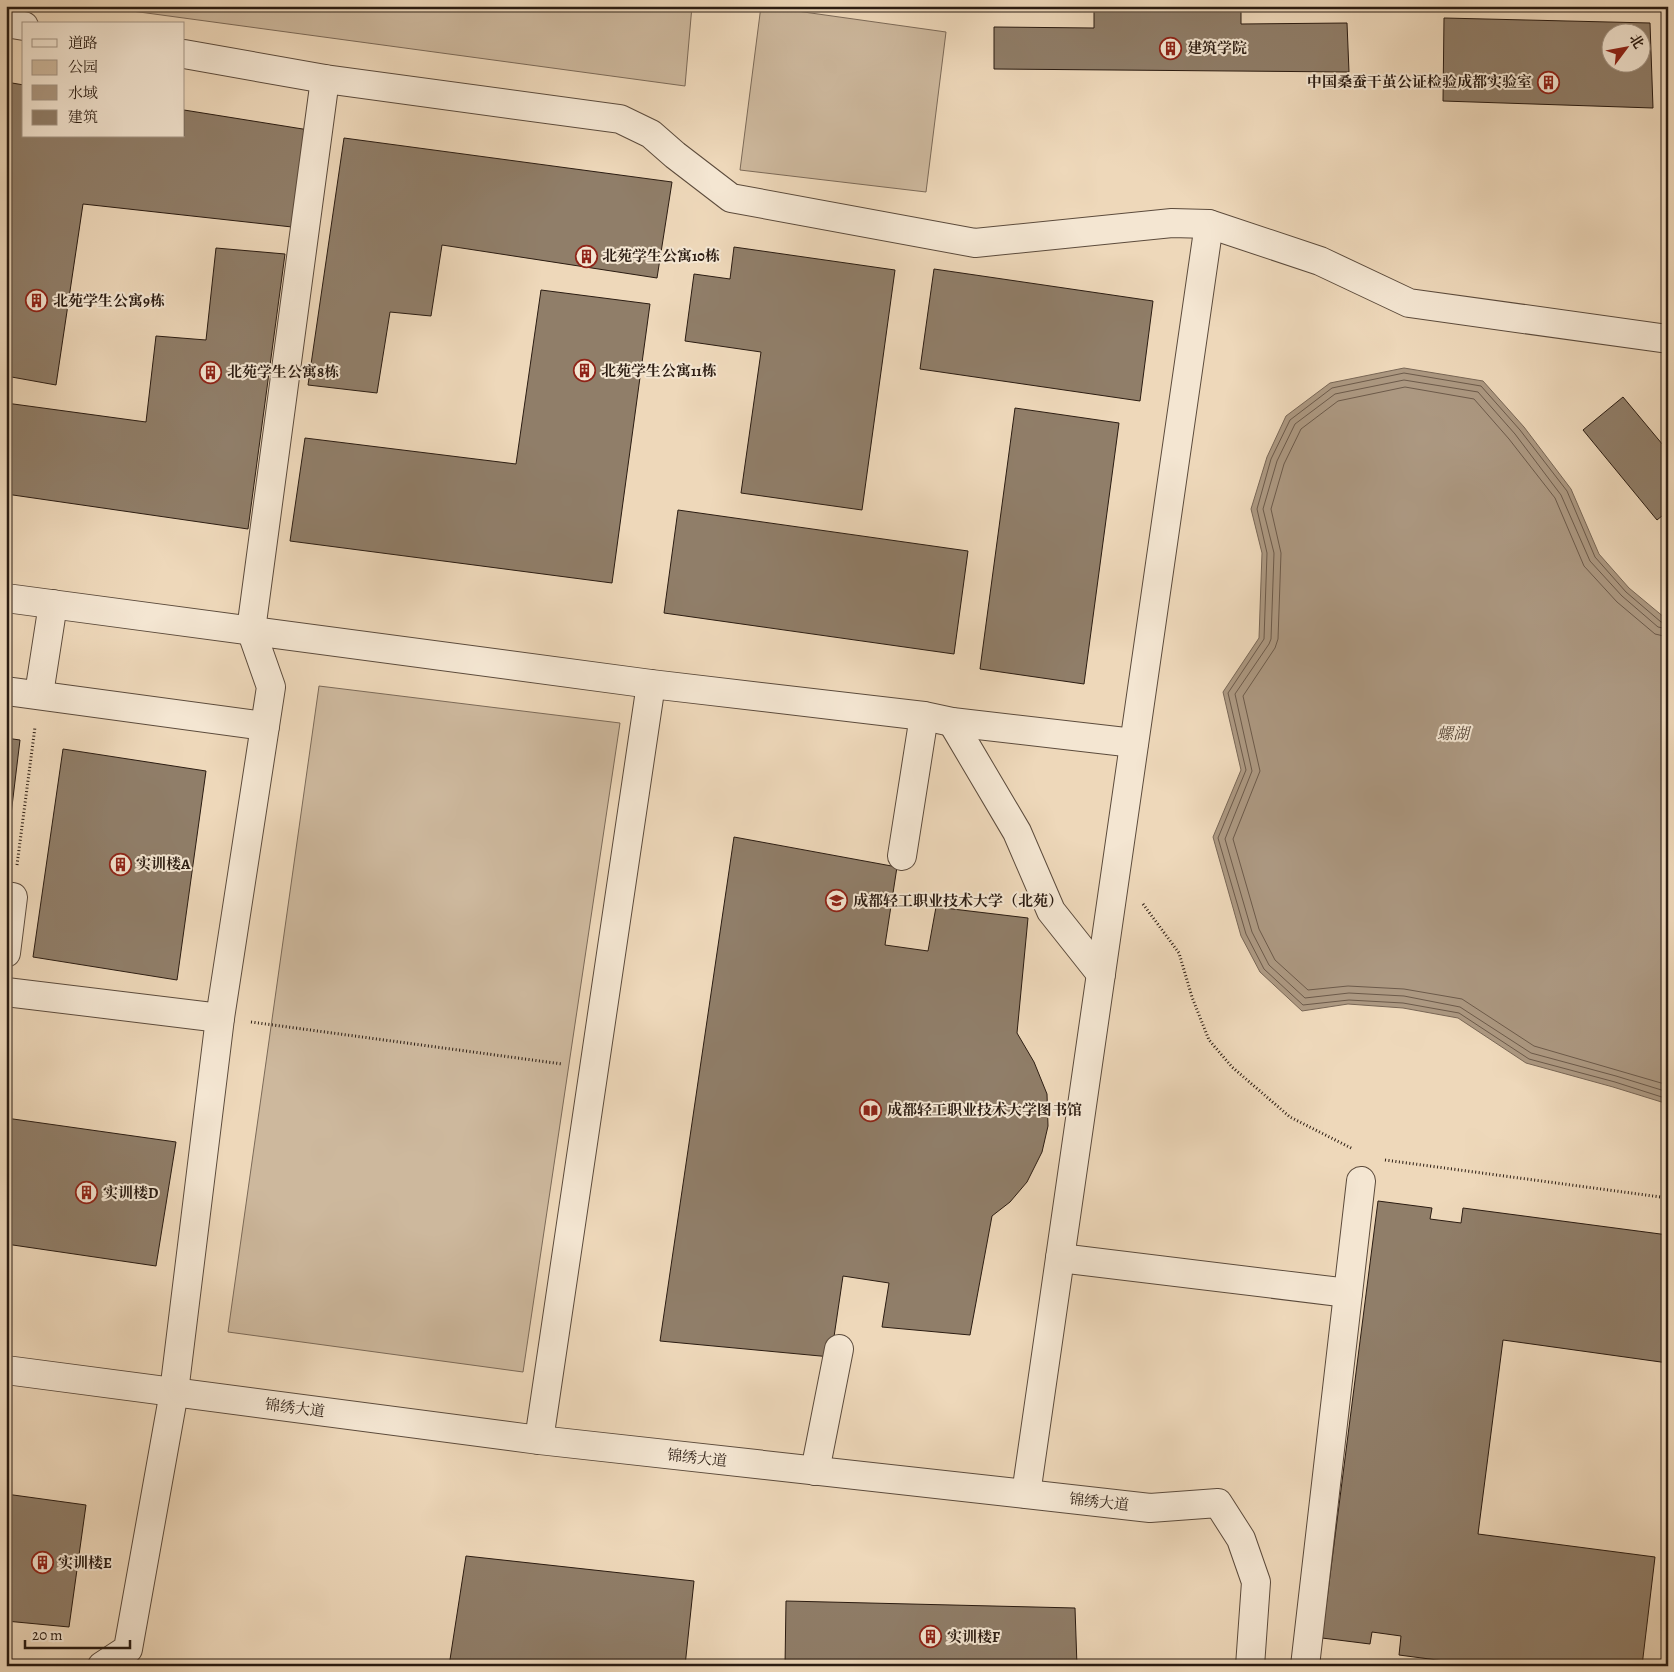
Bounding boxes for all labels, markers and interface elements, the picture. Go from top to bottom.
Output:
legend [22,22,185,138]
north arrow [1602,22,1652,72]
text: 北 [1625,30,1648,52]
text: 道路 [68,33,98,53]
building icon: 建筑学院 [1159,36,1183,60]
place label: 建筑学院 [1187,38,1247,58]
text: 公园 [68,57,98,77]
building icon: 中国桑蚕干茧公证检验成都实验室 [1536,70,1560,94]
place label: 中国桑蚕干茧公证检验成都实验室 [1307,72,1532,92]
text: 水域 [68,83,98,103]
text: 建筑 [68,107,98,127]
building icon: 北苑学生公寓10栋 [574,244,598,268]
place label: 北苑学生公寓10栋 [602,246,720,266]
building icon: 北苑学生公寓9栋 [25,289,49,313]
place label: 北苑学生公寓9栋 [53,291,165,311]
building icon: 北苑学生公寓11栋 [573,359,597,383]
building icon: 北苑学生公寓8栋 [199,360,223,384]
place label: 北苑学生公寓11栋 [601,361,717,381]
place label: 北苑学生公寓8栋 [227,362,339,382]
water label: 螺湖 [1437,723,1472,745]
building icon: 实训楼A [108,852,132,876]
place label: 实训楼A [136,854,191,874]
school or university icon: 成都轻工职业技术大学（北苑） [825,889,849,913]
place label: 成都轻工职业技术大学（北苑） [853,891,1063,911]
library icon: 成都轻工职业技术大学图书馆 [859,1098,883,1122]
place label: 成都轻工职业技术大学图书馆 [887,1100,1082,1120]
building icon: 实训楼D [75,1181,99,1205]
place label: 实训楼D [103,1183,158,1203]
street label: 锦绣大道 [264,1394,326,1422]
street label: 锦绣大道 [666,1445,728,1471]
street label: 锦绣大道 [1068,1489,1130,1515]
building icon: 实训楼E [30,1551,54,1575]
place label: 实训楼E [58,1553,112,1573]
scale bar [25,1617,130,1649]
text: 20 m [32,1625,63,1645]
building icon: 实训楼F [919,1625,943,1649]
place label: 实训楼F [947,1627,1000,1647]

